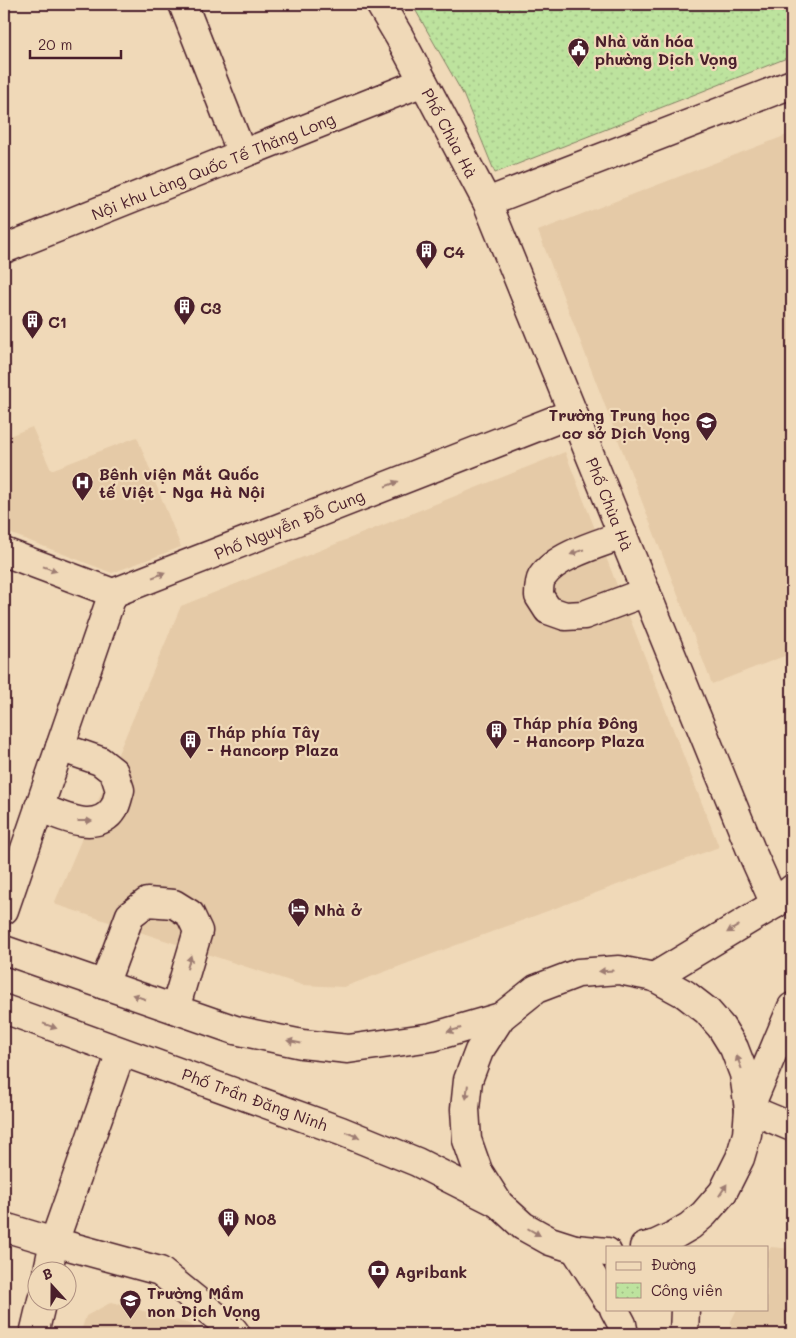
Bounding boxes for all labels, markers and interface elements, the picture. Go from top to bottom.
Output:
scale bar [30,28,121,60]
place label: Nhà văn hóa phường Dịch Vọng [595,30,737,69]
text: 20 m [38,34,72,54]
public building icon: Nhà văn hóa phường Dịch Vọng [567,37,591,68]
street label: Phố Chùa Hà [417,84,483,182]
street label: Nội khu Làng Quốc Tế Thăng Long [88,107,338,225]
building icon: C4 [415,239,439,270]
place label: C4 [443,241,465,262]
building icon: C3 [172,295,196,326]
place label: C3 [200,297,222,318]
building icon: C1 [20,309,44,340]
place label: C1 [48,311,67,332]
place label: Trường Trung học cơ sở Dịch Vọng [549,404,690,443]
school or university icon: Trường Trung học cơ sở Dịch Vọng [694,411,718,442]
street label: Phố Chùa Hà [582,454,638,554]
place label: Bệnh viện Mắt Quốc tế Việt - Nga Hà Nội [99,463,265,502]
hospital icon: Bệnh viện Mắt Quốc tế Việt - Nga Hà Nội [71,470,95,501]
one-way arrow [384,479,399,487]
street label: Phố Nguyễn Đỗ Cung [211,484,367,564]
one-way arrow [570,549,585,557]
one-way arrow [42,566,57,573]
one-way arrow [152,571,167,579]
place label: Tháp phía Đông - Hancorp Plaza [513,712,645,751]
building icon: Tháp phía Đông - Hancorp Plaza [485,719,509,750]
place label: Tháp phía Tây - Hancorp Plaza [207,721,339,760]
building icon: Tháp phía Tây - Hancorp Plaza [179,728,203,759]
one-way arrow [77,817,93,825]
hotel icon: Nhà ở [286,897,310,928]
place label: Nhà ở [314,899,362,920]
one-way arrow [727,925,740,934]
one-way arrow [185,955,193,970]
one-way arrow [597,968,613,976]
one-way arrow [132,993,147,1000]
one-way arrow [42,1023,57,1030]
one-way arrow [447,1027,462,1035]
one-way arrow [287,1038,302,1046]
one-way arrow [735,1054,742,1069]
street label: Phố Trần Đăng Ninh [179,1063,331,1135]
one-way arrow [463,1084,471,1100]
one-way arrow [346,1132,360,1140]
one-way arrow [718,1183,728,1197]
building icon: N08 [216,1206,240,1237]
place label: N08 [244,1208,276,1229]
one-way arrow [527,1227,540,1236]
legend [606,1246,768,1310]
text: Đường [651,1254,696,1274]
bank icon: Agribank [367,1259,391,1290]
north arrow [28,1260,78,1310]
place label: Agribank [395,1261,467,1282]
text: B [39,1263,55,1284]
text: Công viên [651,1280,723,1300]
place label: Trường Mầm non Dịch Vọng [147,1282,260,1321]
school or university icon: Trường Mầm non Dịch Vọng [119,1289,143,1320]

